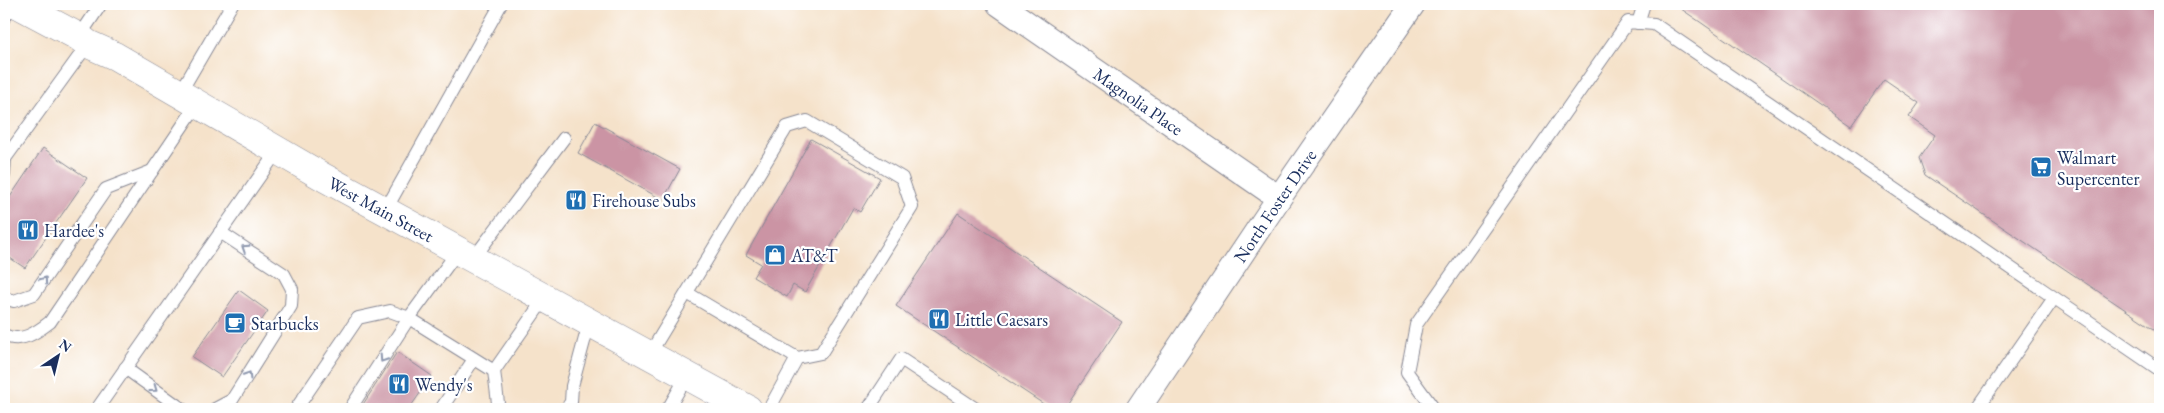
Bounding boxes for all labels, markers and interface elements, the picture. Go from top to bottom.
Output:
street label: Magnolia Place [1089,62,1188,140]
street label: North Foster Drive [1228,144,1321,267]
place label: Walmart Supercenter [2057,146,2139,190]
supermarket icon: Walmart Supercenter [2029,155,2053,179]
street label: West Main Street [324,171,438,247]
restaurant icon: Firehouse Subs [564,188,588,212]
place label: Firehouse Subs [592,189,696,212]
restaurant icon: Hardee's [16,218,40,242]
place label: Hardee's [44,219,104,242]
shop icon: AT&T [763,243,787,267]
place label: AT&T [790,244,838,267]
one-way arrow [241,245,250,254]
one-way arrow [38,276,47,286]
restaurant icon: Little Caesars [927,307,951,331]
place label: Little Caesars [955,308,1048,331]
cafe icon: Starbucks [223,311,247,335]
place label: Starbucks [251,312,319,335]
north arrow [32,330,82,380]
text: N [56,335,76,356]
one-way arrow [379,354,389,363]
one-way arrow [242,371,251,380]
restaurant icon: Wendy's [387,372,411,396]
place label: Wendy's [415,373,473,396]
one-way arrow [148,383,158,392]

